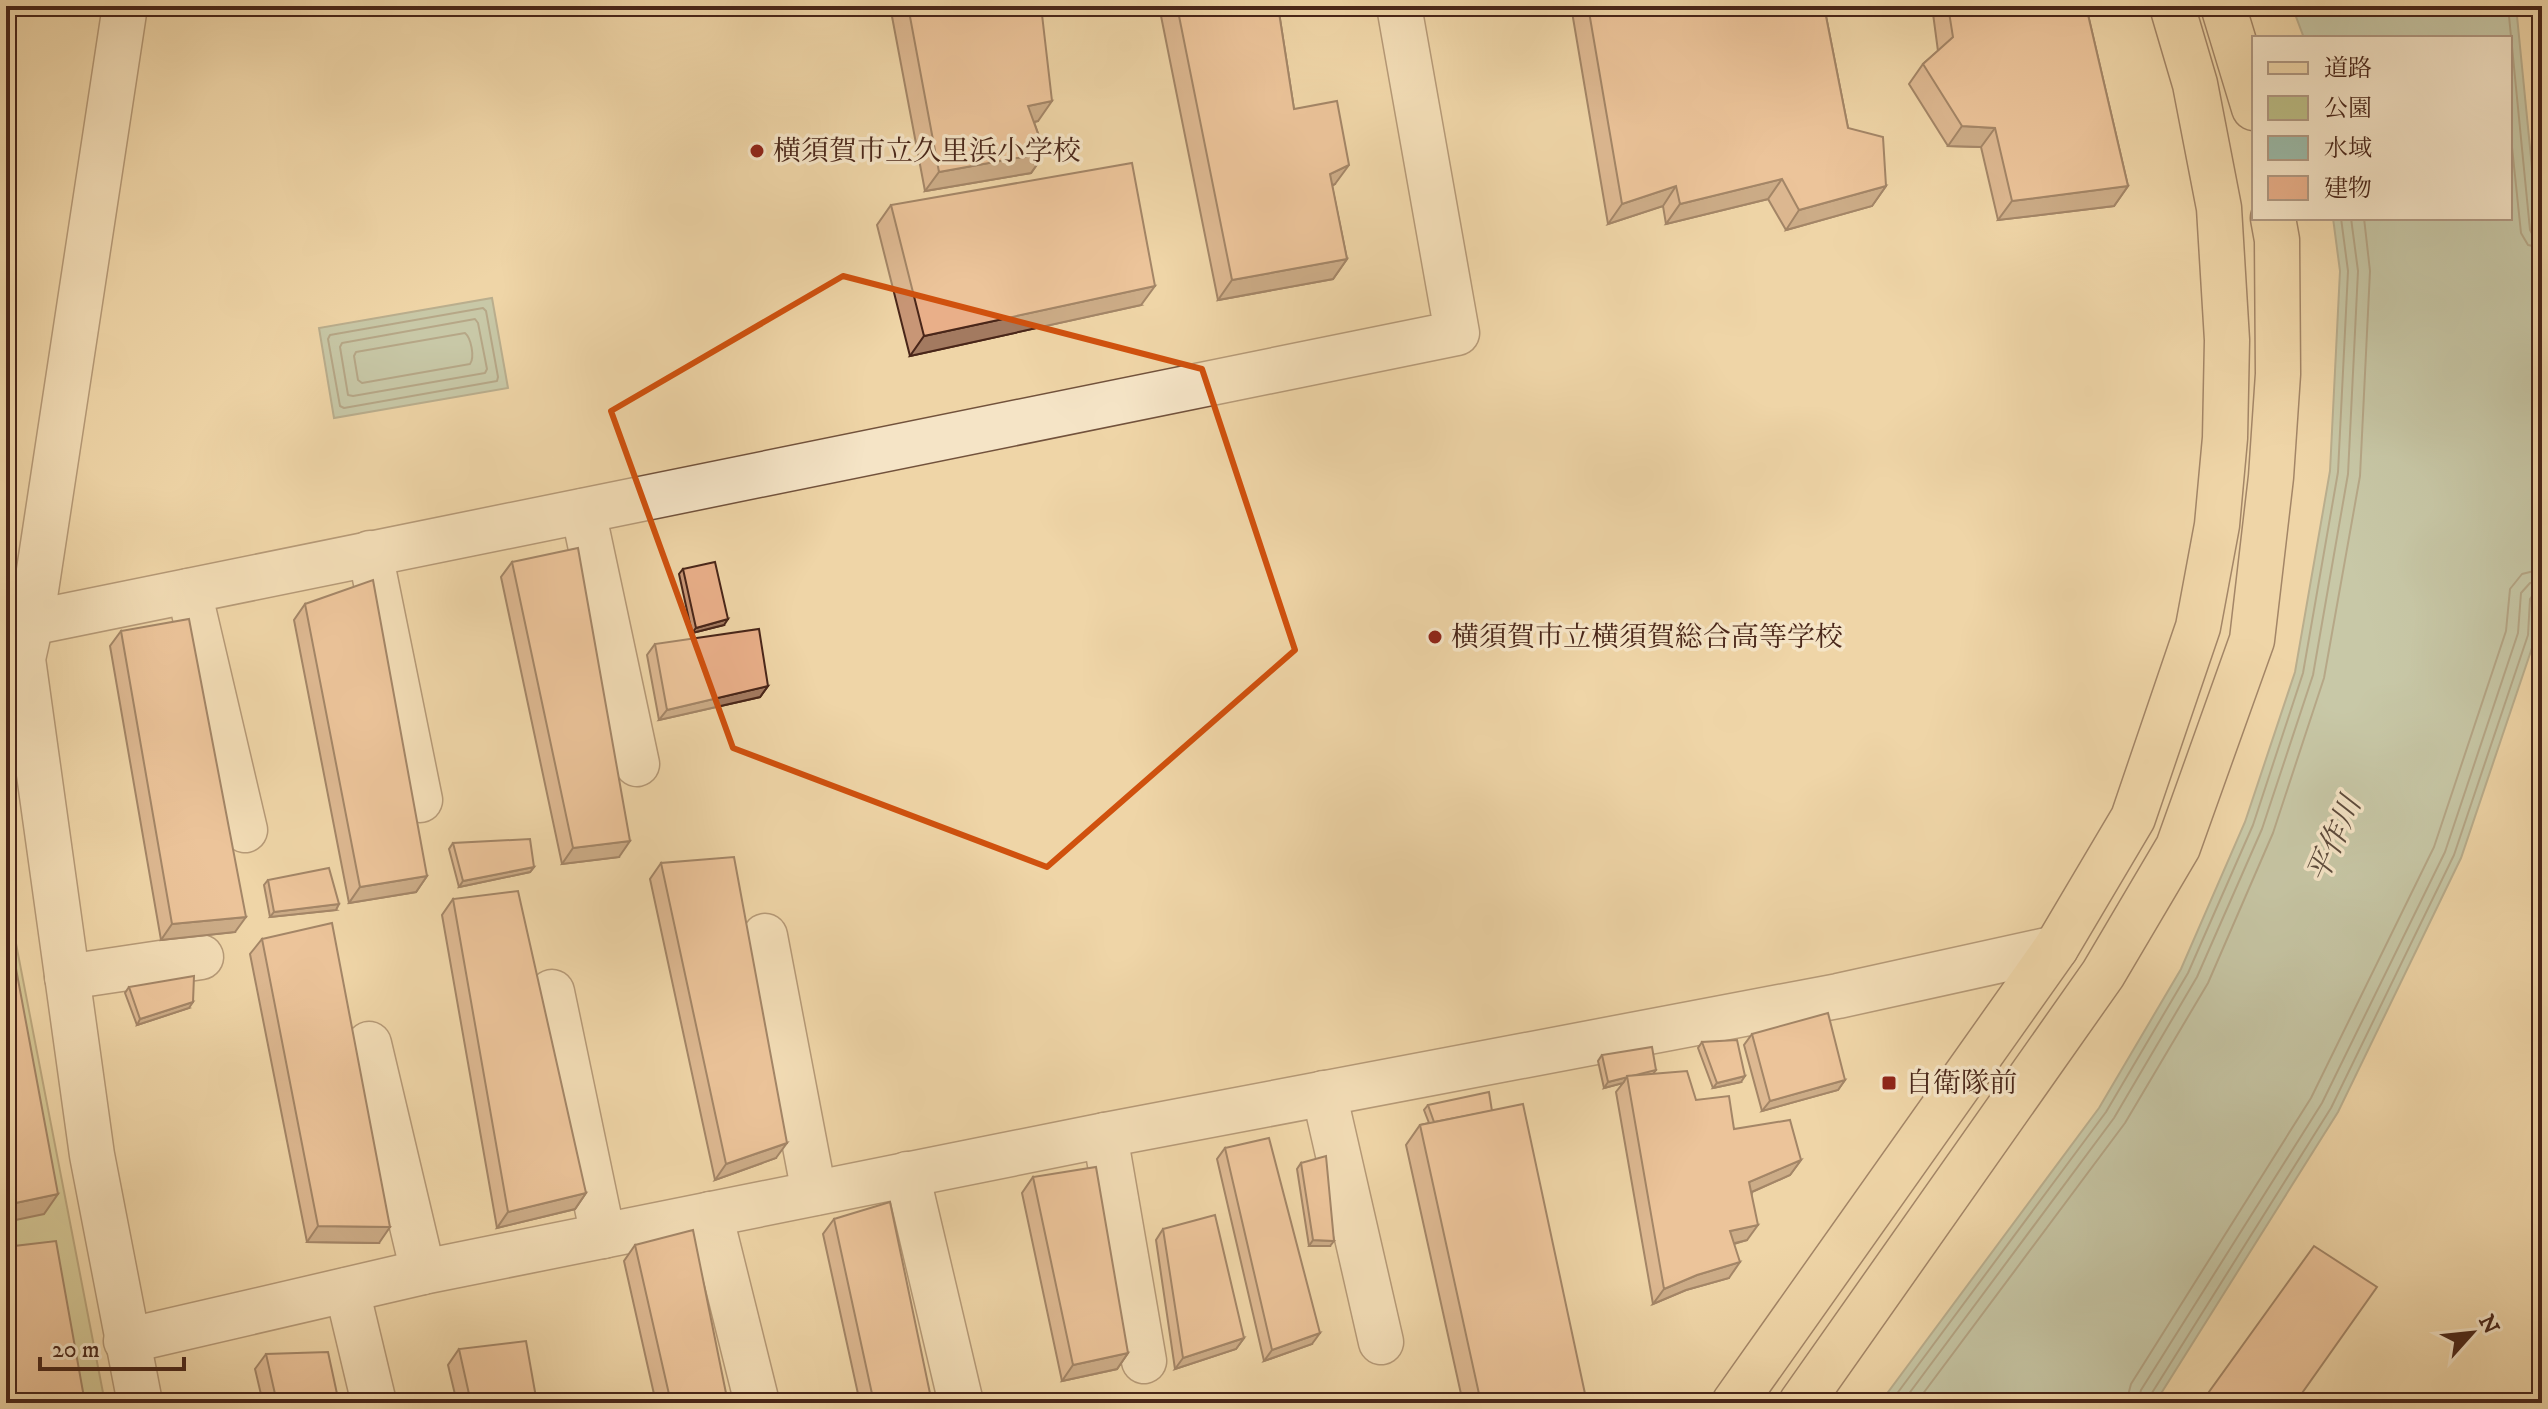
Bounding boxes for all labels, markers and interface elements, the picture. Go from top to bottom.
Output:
legend [2252,36,2512,220]
text: 道路 [2324,54,2372,84]
text: 公園 [2324,94,2372,124]
place label: 横須賀市立久里浜小学校 [773,134,1081,169]
text: 水域 [2324,134,2372,164]
marker: 横須賀市立久里浜小学校 [748,142,766,160]
text: 建物 [2324,174,2372,204]
place label: 横須賀市立横須賀総合高等学校 [1451,620,1843,655]
marker: 横須賀市立横須賀総合高等学校 [1426,628,1444,646]
water label: 平作川 [2300,789,2371,889]
place label: 自衛隊前 [1905,1066,2017,1101]
marker: 自衛隊前 [1880,1074,1898,1092]
north arrow [2432,1293,2512,1373]
text: N [2472,1310,2505,1339]
scale bar [40,1321,184,1371]
text: 20 m [52,1335,100,1365]

